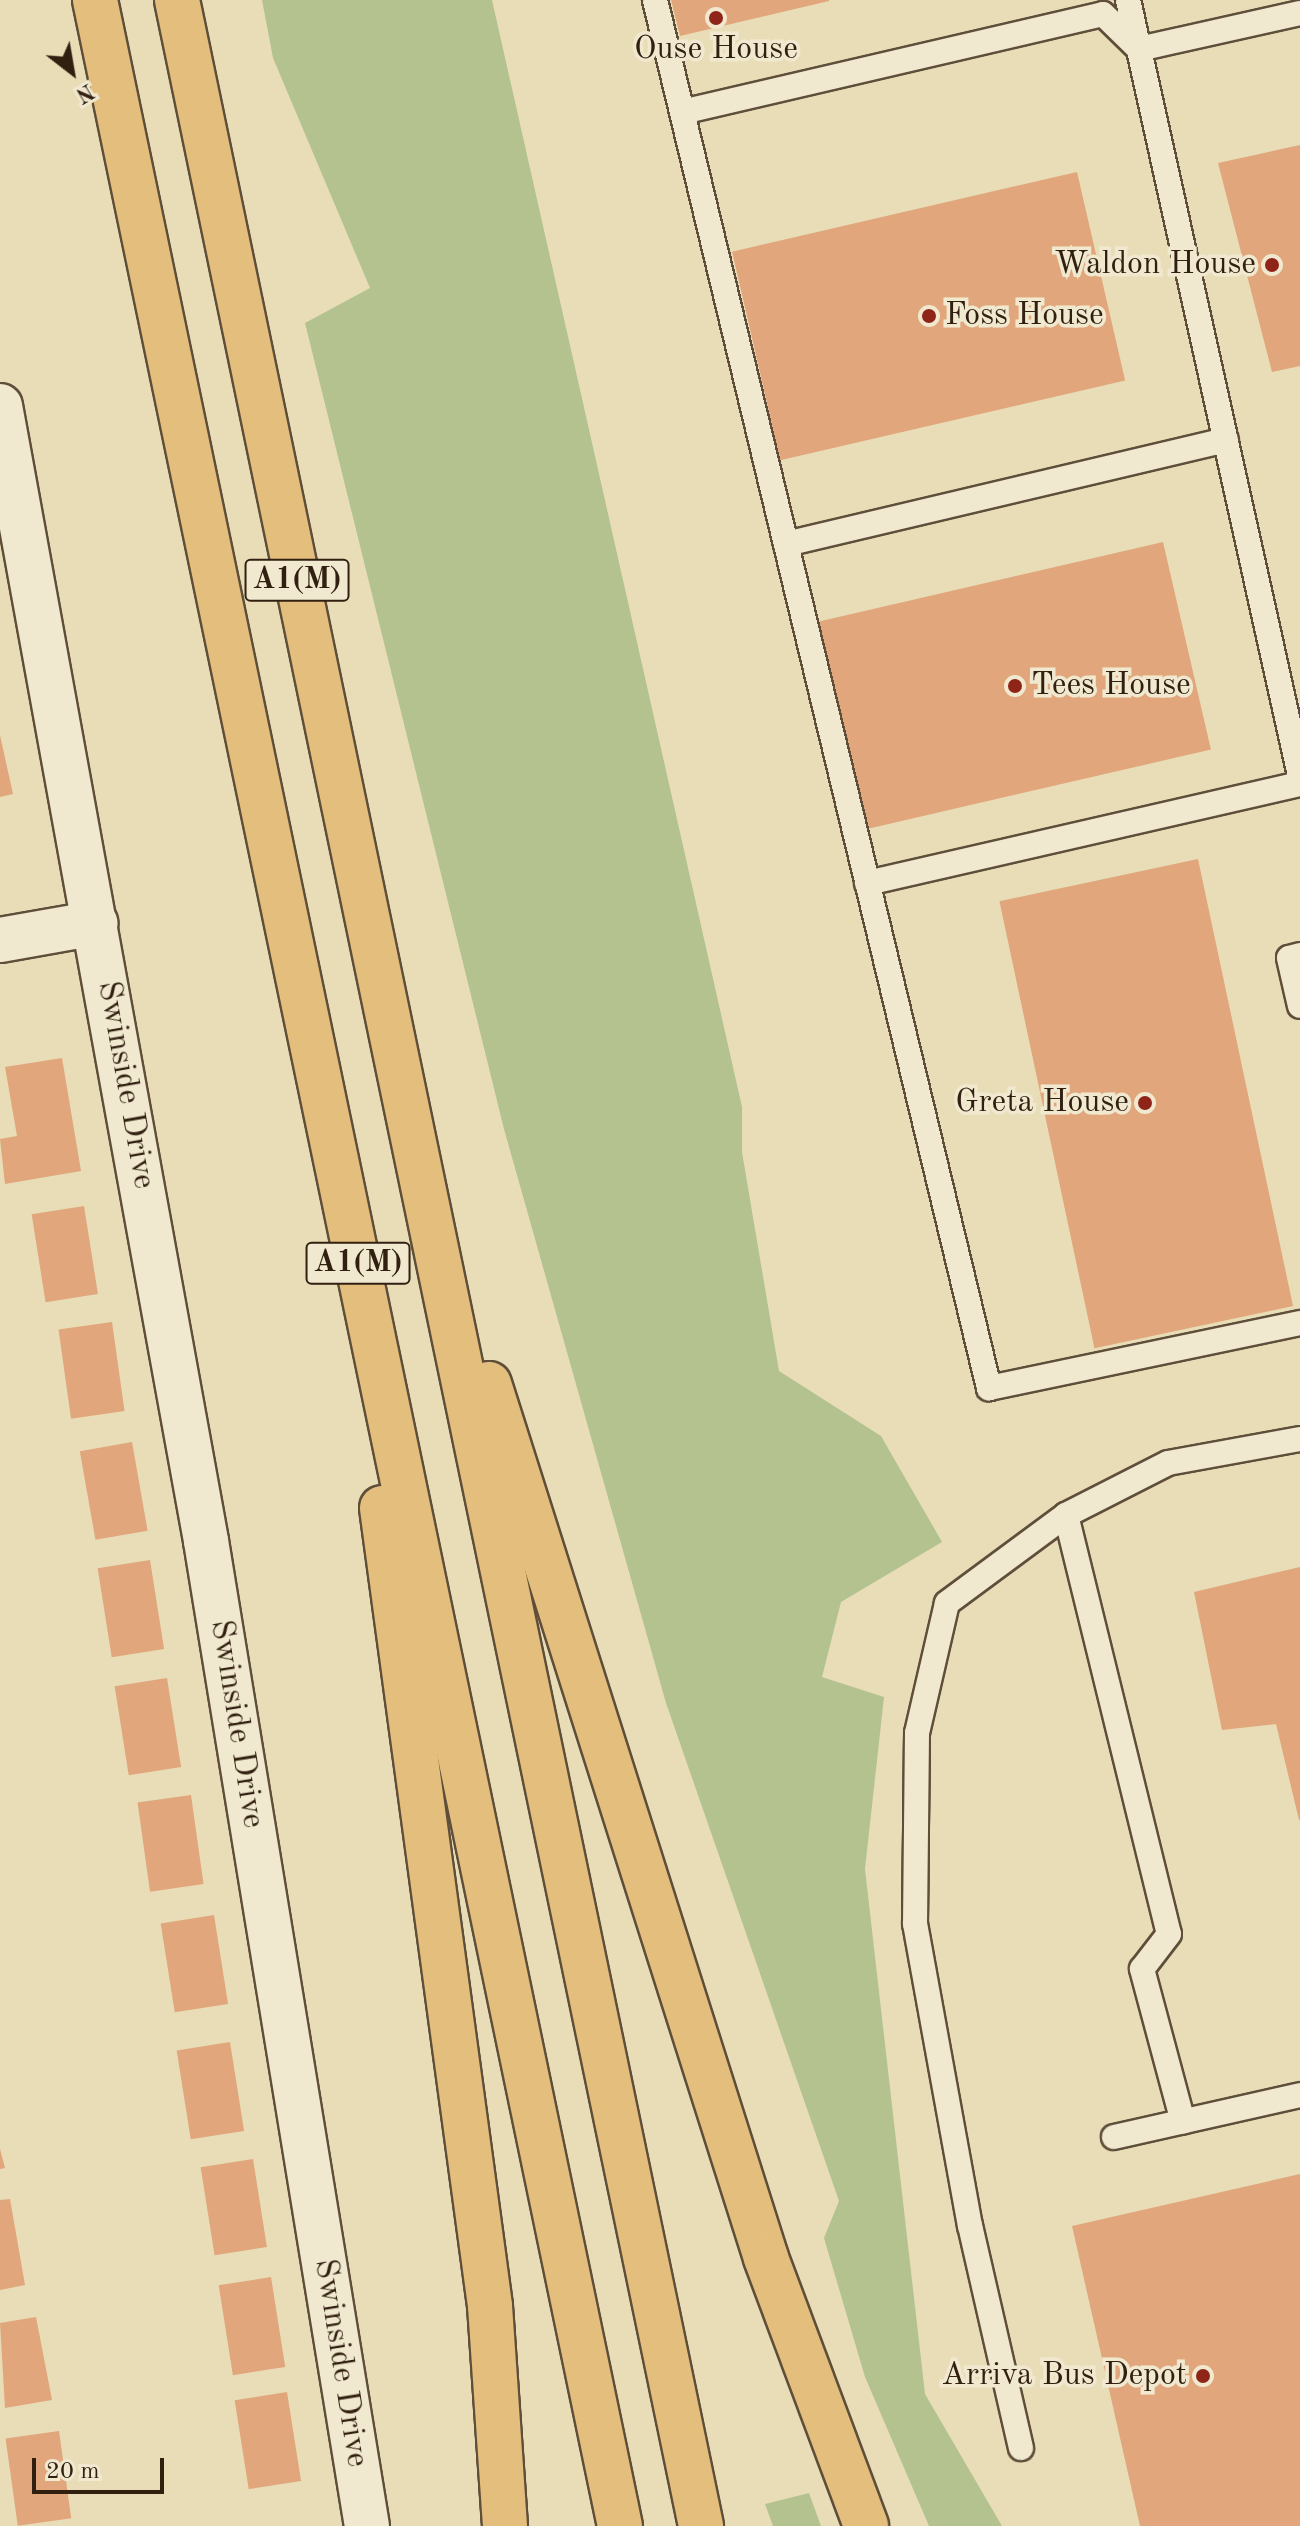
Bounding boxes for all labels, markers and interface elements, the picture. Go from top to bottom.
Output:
marker: Ouse House [707,9,725,27]
place label: Ouse House [634,31,798,69]
north arrow [32,32,112,112]
text: N [71,79,97,106]
place label: Waldon House [1054,246,1256,284]
marker: Waldon House [1263,256,1281,274]
place label: Foss House [945,297,1104,335]
marker: Foss House [920,307,938,325]
road number: A1(M) [243,554,351,606]
place label: Tees House [1031,667,1191,705]
marker: Tees House [1006,677,1024,695]
street label: Swinside Drive [88,978,162,1192]
place label: Greta House [955,1084,1129,1122]
marker: Greta House [1136,1094,1154,1112]
road number: A1(M) [304,1237,412,1289]
street label: Swinside Drive [201,1617,271,1831]
street label: Swinside Drive [305,2256,375,2470]
place label: Arriva Bus Depot [942,2357,1187,2395]
marker: Arriva Bus Depot [1194,2367,1212,2385]
scale bar [36,2442,168,2492]
text: 20 m [46,2460,100,2484]

